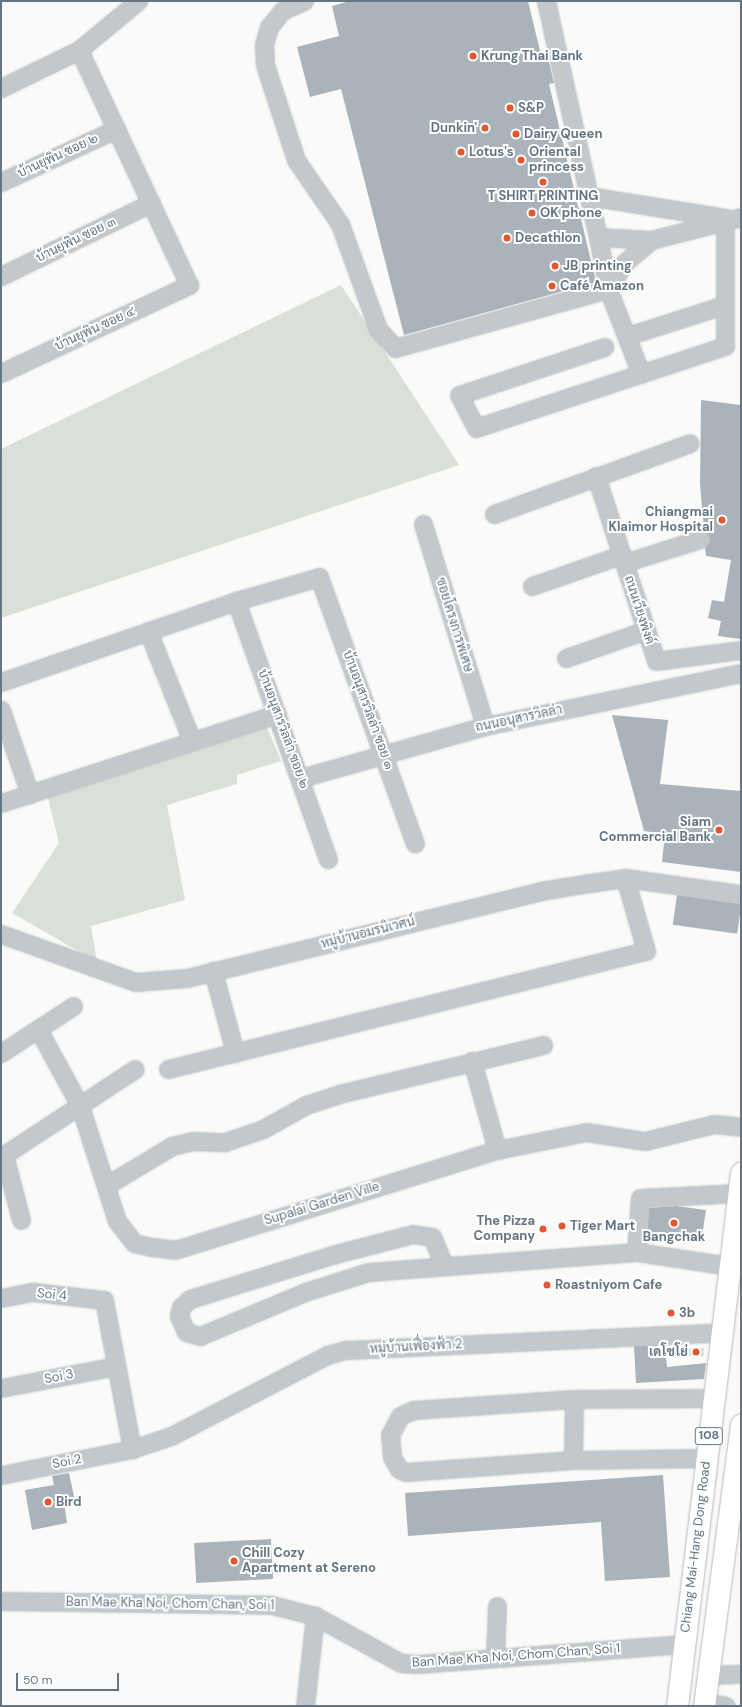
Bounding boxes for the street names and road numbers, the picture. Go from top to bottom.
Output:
street label: บ้านยุพิน ซอย ๒ [15,131,101,181]
street label: บ้านยุพิน ซอย ๓ [33,214,119,266]
street label: บ้านยุพิน ซอย ๔ [52,304,138,354]
street label: ถนนเวียงพิงค์ [621,574,657,646]
street label: ซอยโครงการพิเศษ [432,576,476,674]
street label: บ้านอนุสารวิลล่า ซอย ๑ [339,648,397,772]
street label: บ้านอนุสารวิลล่า ซอย ๒ [254,667,312,791]
street label: ถนนอนุสารวิลล่า [474,702,564,736]
street label: หมู่บ้านอมรนิเวศน์ [319,914,417,952]
street label: Supalai Garden Ville [262,1179,382,1229]
street label: Soi 4 [36,1286,68,1304]
street label: หมู่บ้านเฟื่องฟ้า 2 [369,1337,463,1357]
street label: Soi 3 [43,1367,75,1387]
road number: 108 [694,1426,724,1446]
street label: Soi 2 [51,1452,83,1472]
street label: Chiang Mai-Hang Dong Road [678,1460,714,1634]
street label: Ban Mae Kha Noi, Chom Chan, Soi 1 [66,1594,274,1614]
street label: Ban Mae Kha Noi, Chom Chan, Soi 1 [411,1641,621,1671]

